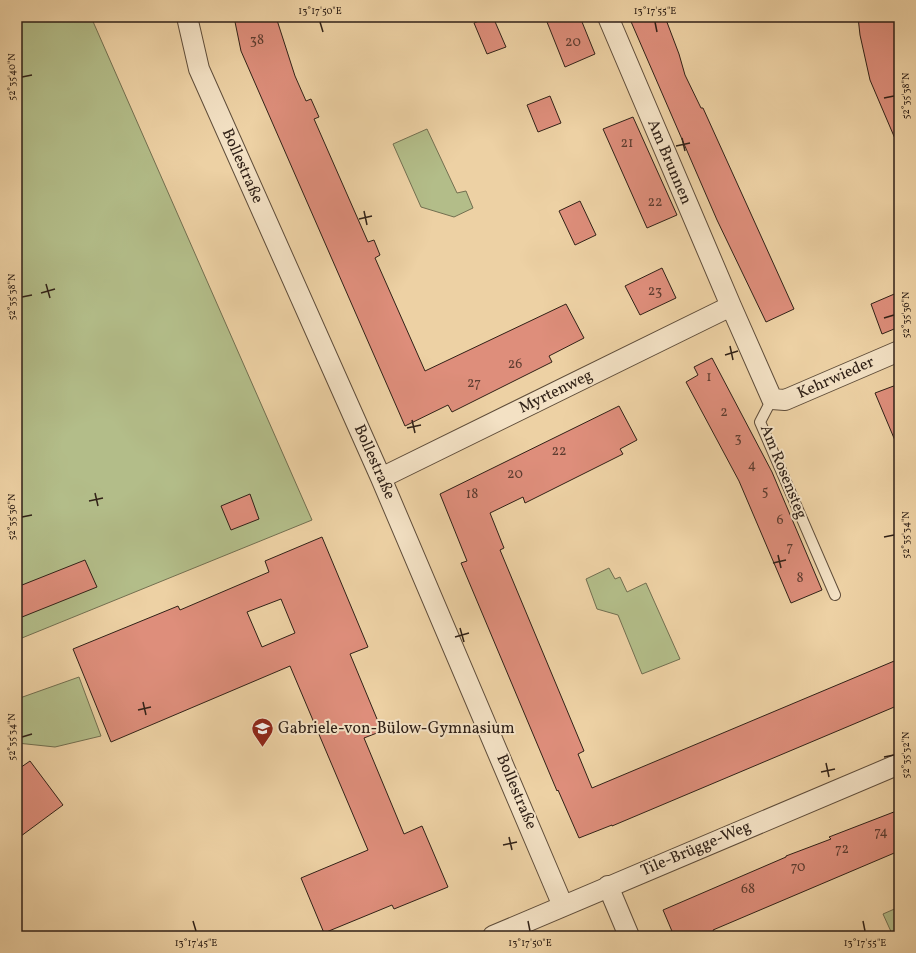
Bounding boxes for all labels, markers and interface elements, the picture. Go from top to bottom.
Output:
text: 13°17'50"E [298,4,342,18]
text: 13°17'55"E [634,4,676,18]
house number: 38 [250,31,264,50]
house number: 20 [565,33,581,52]
text: 52°35'40"N [5,53,19,101]
text: 52°35'38"N [899,72,913,119]
street label: Am Brunnen [641,116,697,208]
street label: Bollestraße [216,125,268,207]
house number: 21 [621,134,633,153]
house number: 22 [647,193,663,212]
text: 52°35'38"N [5,273,19,320]
house number: 23 [648,282,662,301]
text: 52°35'36"N [899,291,913,338]
street label: Kehrwieder [794,351,878,405]
house number: 26 [508,355,522,374]
street label: Myrtenweg [515,365,597,419]
house number: 1 [706,368,712,387]
house number: 27 [467,374,481,393]
house number: 2 [720,403,728,422]
street label: Bollestraße [348,421,400,503]
street label: Am Rosensteg [754,422,812,522]
house number: 3 [734,429,742,448]
house number: 22 [551,442,567,461]
house number: 4 [748,456,756,475]
house number: 20 [507,465,523,484]
house number: 5 [762,482,768,501]
house number: 18 [466,485,478,504]
text: 52°35'36"N [5,493,19,540]
house number: 6 [776,511,784,530]
text: 52°35'34"N [899,511,913,559]
house number: 7 [787,538,794,557]
house number: 8 [796,569,804,588]
text: 52°35'34"N [5,713,19,761]
school or university icon: Gabriele-von-Bülow-Gymnasium [250,716,276,749]
place label: Gabriele-von-Bülow-Gymnasium [278,718,515,740]
text: 52°35'32"N [899,731,913,778]
street label: Bollestraße [490,751,542,833]
street label: Tile-Brügge-Weg [638,816,754,882]
house number: 74 [874,823,888,842]
house number: 72 [835,840,849,859]
house number: 70 [791,858,805,877]
house number: 68 [741,880,755,899]
text: 13°17'45"E [175,936,217,950]
text: 13°17'50"E [508,936,552,950]
text: 13°17'55"E [844,936,886,950]

